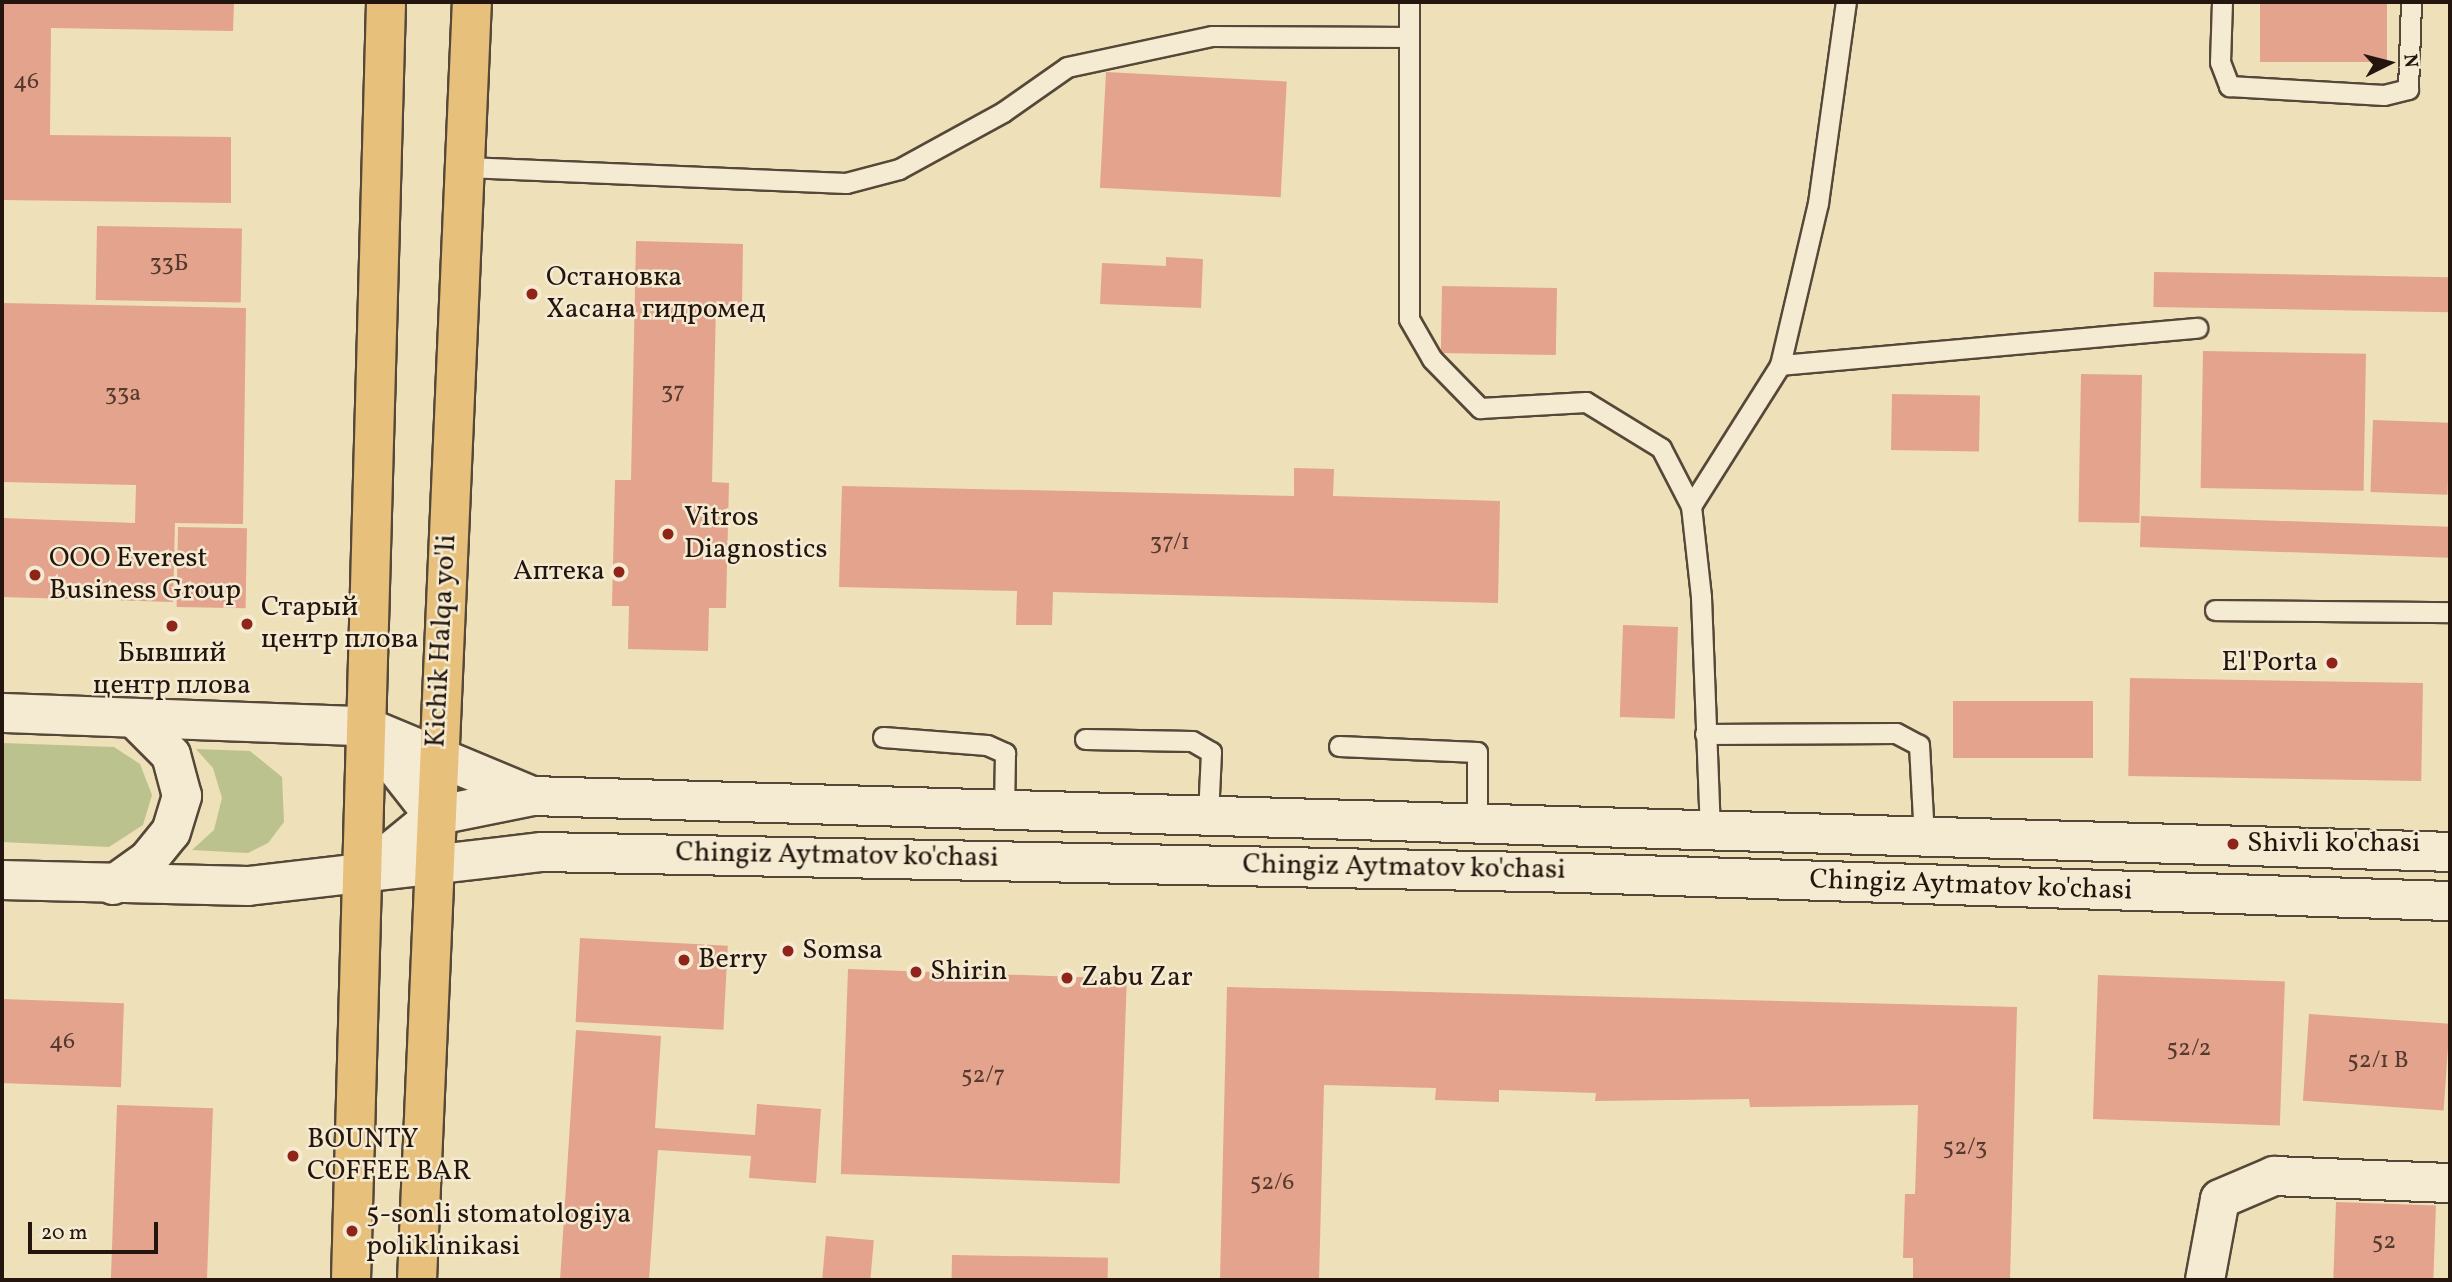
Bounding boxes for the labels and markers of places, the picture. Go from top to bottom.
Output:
place label: Остановка Хасана гидромед [546,261,766,327]
marker: Остановка Хасана гидромед [524,286,540,302]
place label: Vitros Diagnostics [684,501,827,567]
marker: Vitros Diagnostics [658,524,678,544]
place label: ООО Everest Business Group [49,542,241,608]
place label: Аптека [513,555,605,589]
marker: Аптека [611,564,627,580]
marker: ООО Everest Business Group [27,567,43,583]
place label: Старый центр плова [261,591,419,657]
marker: Старый центр плова [239,616,255,632]
marker: Бывший центр плова [164,618,180,634]
place label: Бывший центр плова [93,637,251,703]
place label: El'Porta [2221,646,2318,680]
marker: El'Porta [2324,655,2340,671]
place label: Shivli ko'chasi [2247,827,2420,861]
marker: Shivli ko'chasi [2225,836,2241,852]
place label: Somsa [802,934,883,968]
place label: Berry [698,943,767,977]
marker: Somsa [780,943,796,959]
marker: Berry [676,952,692,968]
place label: Shirin [930,955,1007,989]
place label: Zabu Zar [1081,961,1193,995]
marker: Shirin [908,964,924,980]
marker: Zabu Zar [1059,970,1075,986]
place label: BOUNTY COFFEE BAR [307,1123,471,1189]
marker: BOUNTY COFFEE BAR [285,1148,301,1164]
place label: 5-sonli stomatologiya poliklinikasi [366,1198,631,1264]
marker: 5-sonli stomatologiya poliklinikasi [344,1223,360,1239]

